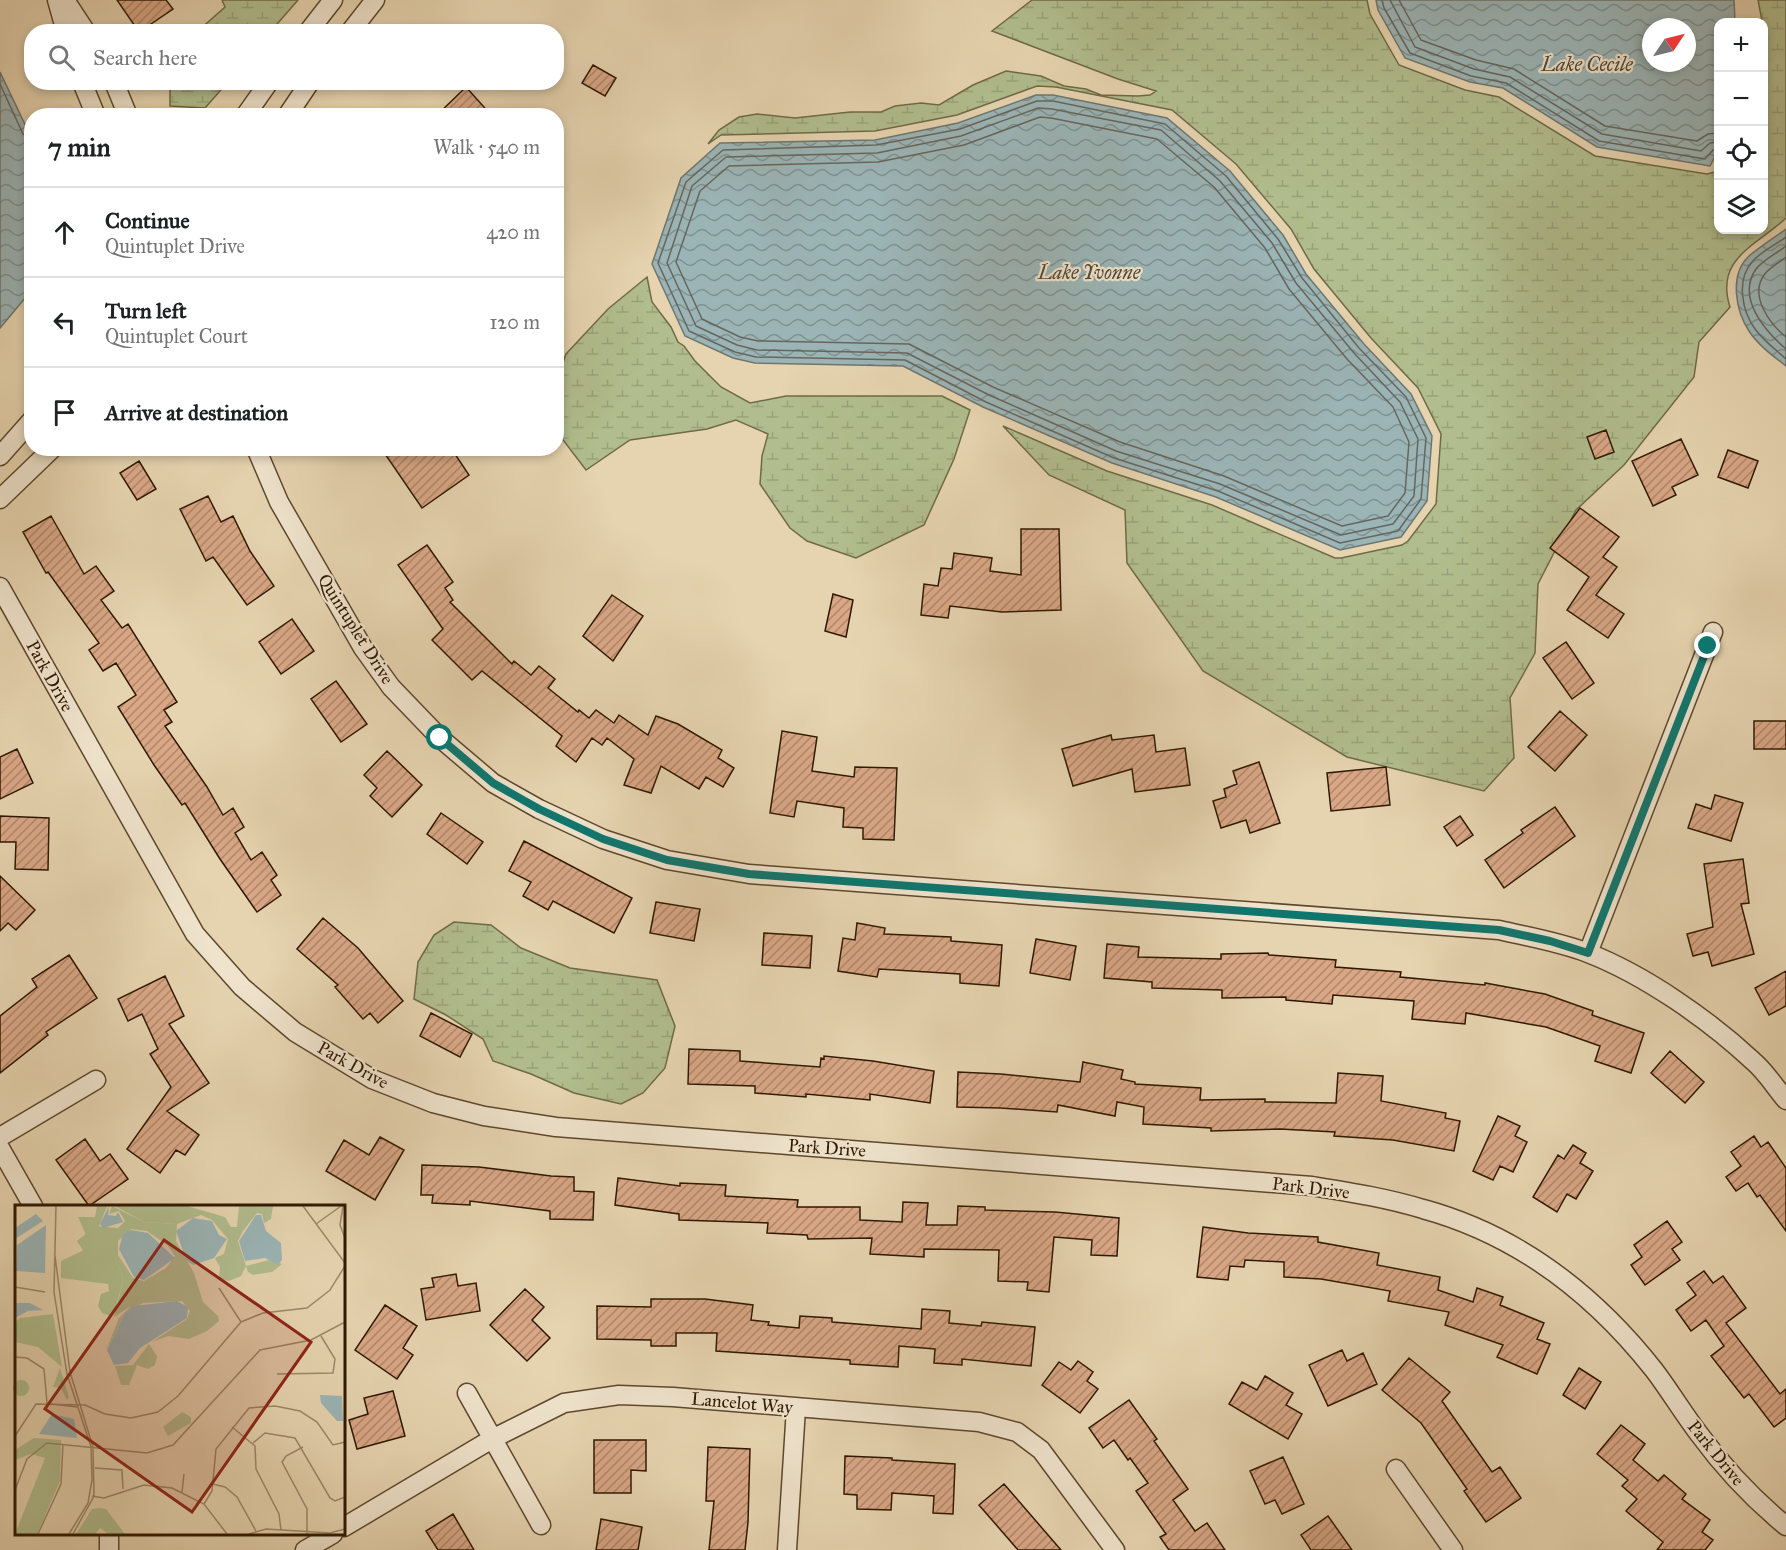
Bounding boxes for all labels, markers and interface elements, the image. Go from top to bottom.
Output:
north arrow [1642,18,1696,72]
map controls [1714,18,1768,234]
button: + [1714,18,1768,72]
search box [24,24,564,90]
icon: search [45,41,78,74]
text: Search here [93,44,197,71]
water label: Lake Cecile [1540,52,1633,76]
button: − [1714,72,1768,126]
button: locate [1714,126,1768,180]
text: 7 min [48,131,111,163]
text: Walk · 540 m [433,135,540,159]
button: layers [1714,180,1768,234]
text: Continue [105,207,190,234]
icon: ahead [48,216,81,249]
text: 420 m [486,220,540,244]
text: Quintuplet Drive [105,234,245,258]
water label: Lake Yvonne [1037,260,1141,284]
text: Turn left [105,297,187,324]
icon: left [48,306,81,339]
text: 120 m [489,310,540,334]
text: Quintuplet Court [105,324,248,348]
icon: arrive [48,396,81,429]
text: Arrive at destination [105,399,288,426]
street label: Quintuplet Drive [313,570,399,688]
route end [1694,632,1720,658]
street label: Park Drive [21,637,79,715]
route start [426,724,452,750]
street label: Park Drive [314,1036,392,1094]
street label: Park Drive [787,1134,867,1162]
street label: Park Drive [1271,1172,1351,1204]
inset map [15,1205,345,1535]
street label: Lancelot Way [690,1388,794,1418]
street label: Park Drive [1683,1416,1749,1490]

